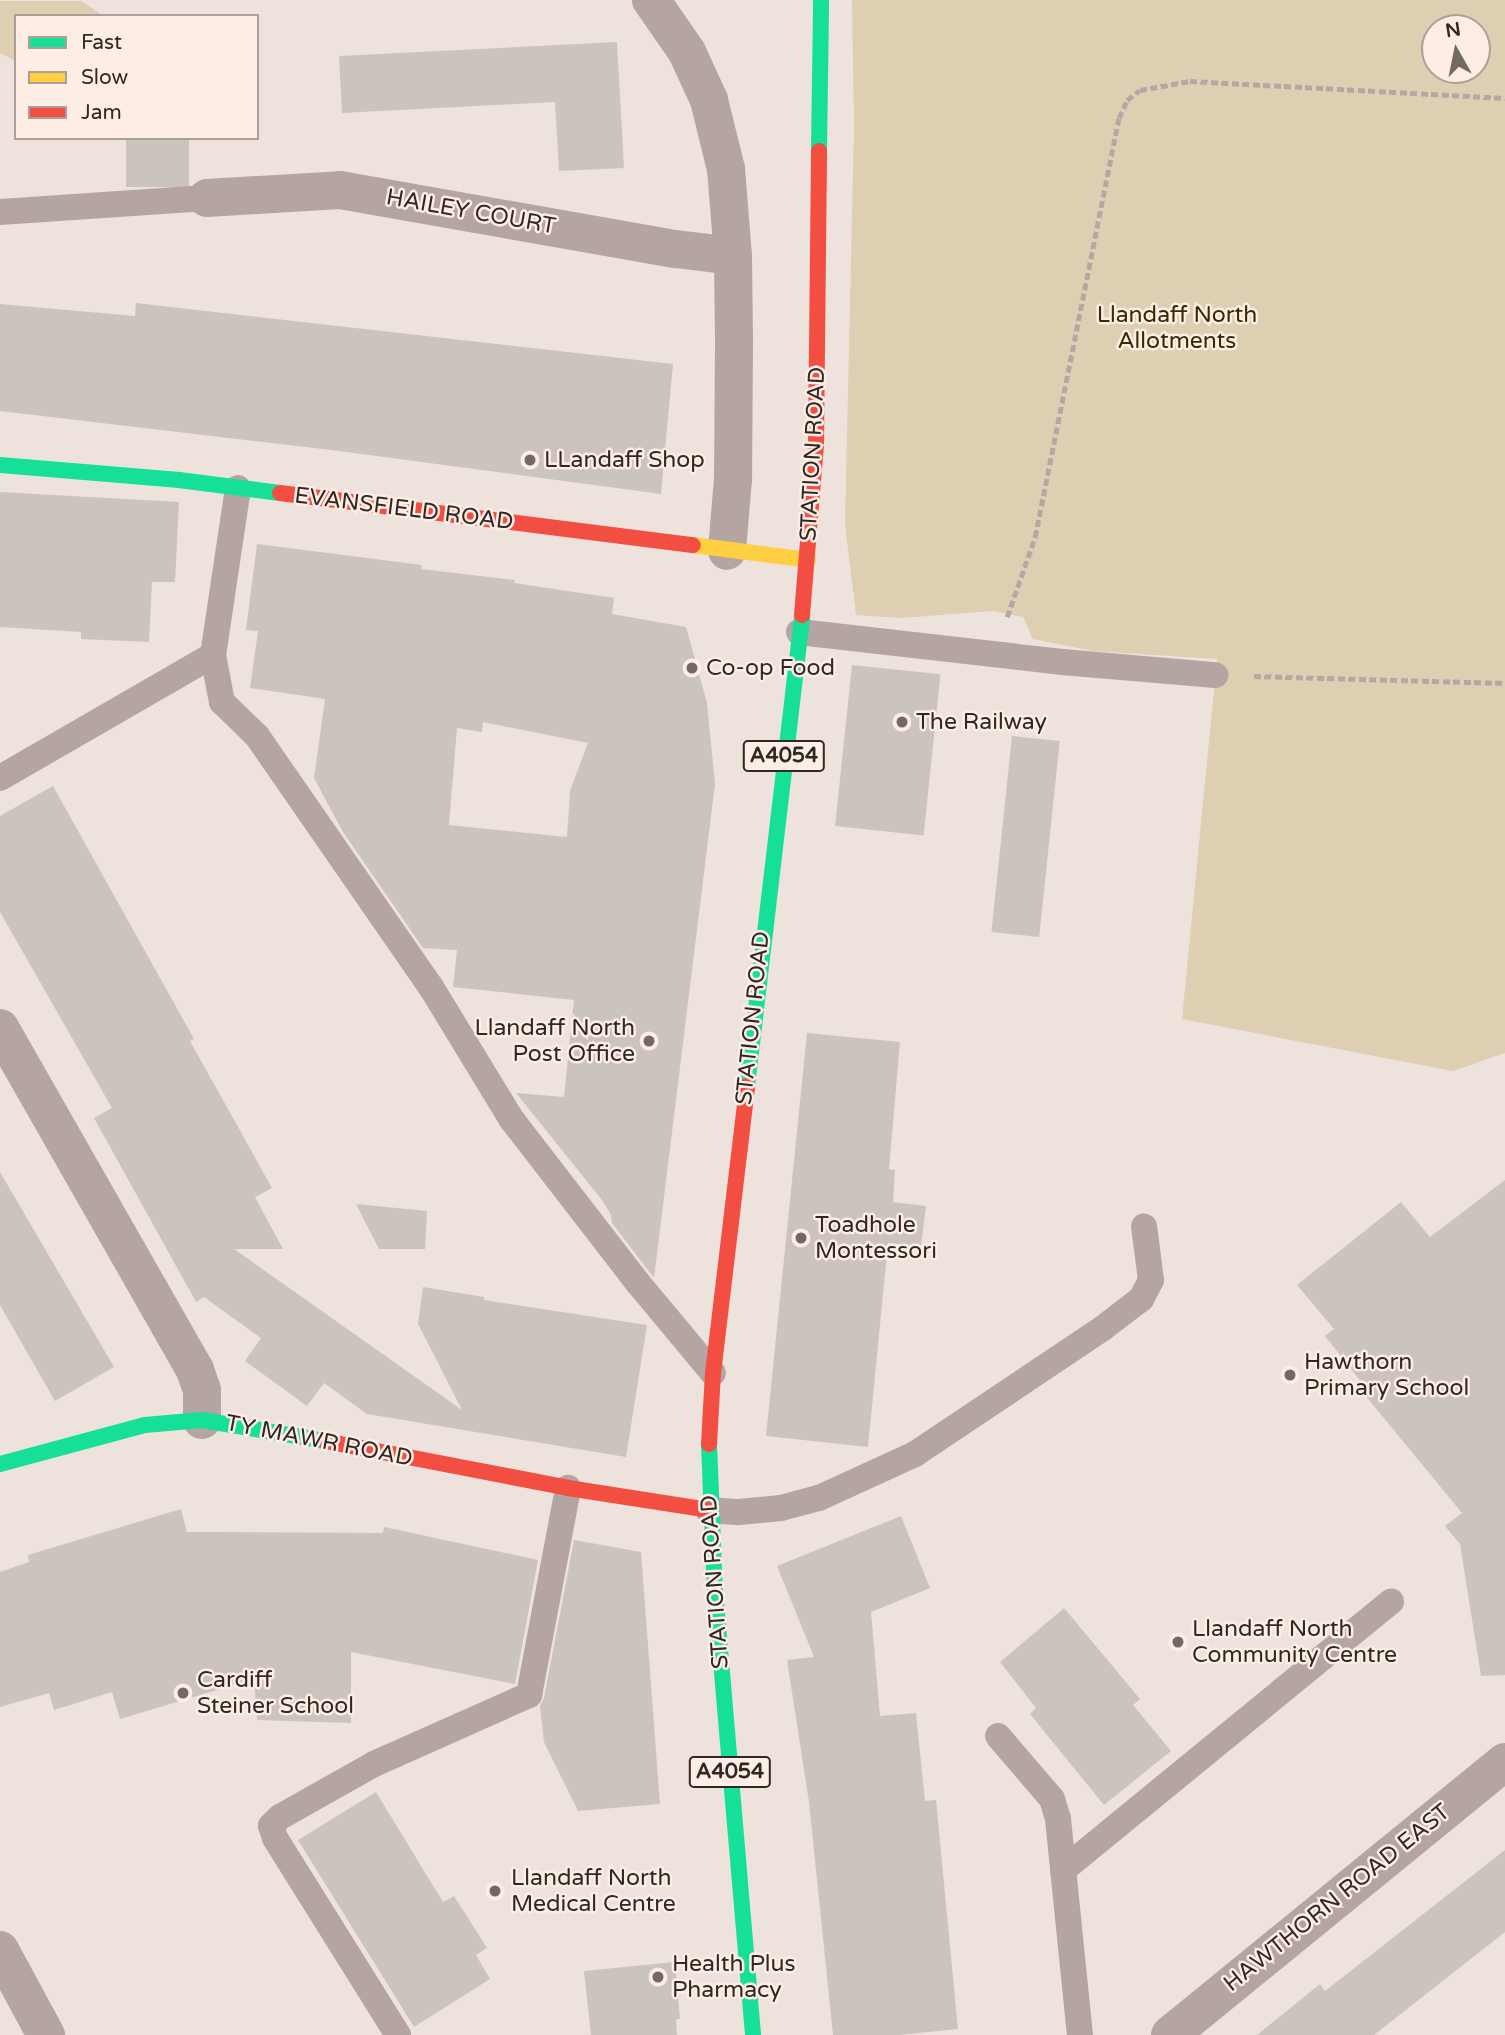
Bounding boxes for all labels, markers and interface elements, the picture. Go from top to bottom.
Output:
legend [14,14,259,140]
north arrow [1421,14,1491,84]
text: N [1444,18,1462,42]
text: Fast [81,30,122,55]
text: Slow [81,65,128,90]
text: Jam [81,100,122,125]
street label: HAILEY COURT [384,184,558,240]
park label: Llandaff North Allotments [1097,301,1257,355]
street label: STATION ROAD [795,366,831,542]
place label: LLandaff Shop [544,446,705,474]
marker: LLandaff Shop [522,452,538,468]
street label: EVANSFIELD ROAD [293,482,515,536]
place label: Co-op Food [706,654,835,682]
marker: Co-op Food [684,660,700,676]
place label: The Railway [916,708,1047,736]
marker: The Railway [894,714,910,730]
road number: A4054 [742,738,826,774]
street label: STATION ROAD [730,930,776,1106]
place label: Llandaff North Post Office [474,1014,635,1068]
marker: Llandaff North Post Office [641,1033,657,1049]
place label: Toadhole Montessori [815,1211,937,1265]
marker: Toadhole Montessori [793,1230,809,1246]
place label: Hawthorn Primary School [1304,1348,1469,1402]
marker: Hawthorn Primary School [1282,1367,1298,1383]
street label: TY MAWR ROAD [223,1409,415,1473]
street label: STATION ROAD [695,1494,735,1670]
place label: Llandaff North Community Centre [1192,1615,1397,1669]
marker: Llandaff North Community Centre [1170,1634,1186,1650]
place label: Cardiff Steiner School [197,1666,354,1720]
marker: Cardiff Steiner School [175,1685,191,1701]
road number: A4054 [688,1754,772,1790]
street label: HAWTHORN ROAD EAST [1218,1798,1456,1998]
place label: Llandaff North Medical Centre [511,1864,676,1918]
marker: Llandaff North Medical Centre [485,1881,505,1901]
place label: Health Plus Pharmacy [672,1950,796,2004]
marker: Health Plus Pharmacy [650,1969,666,1985]

